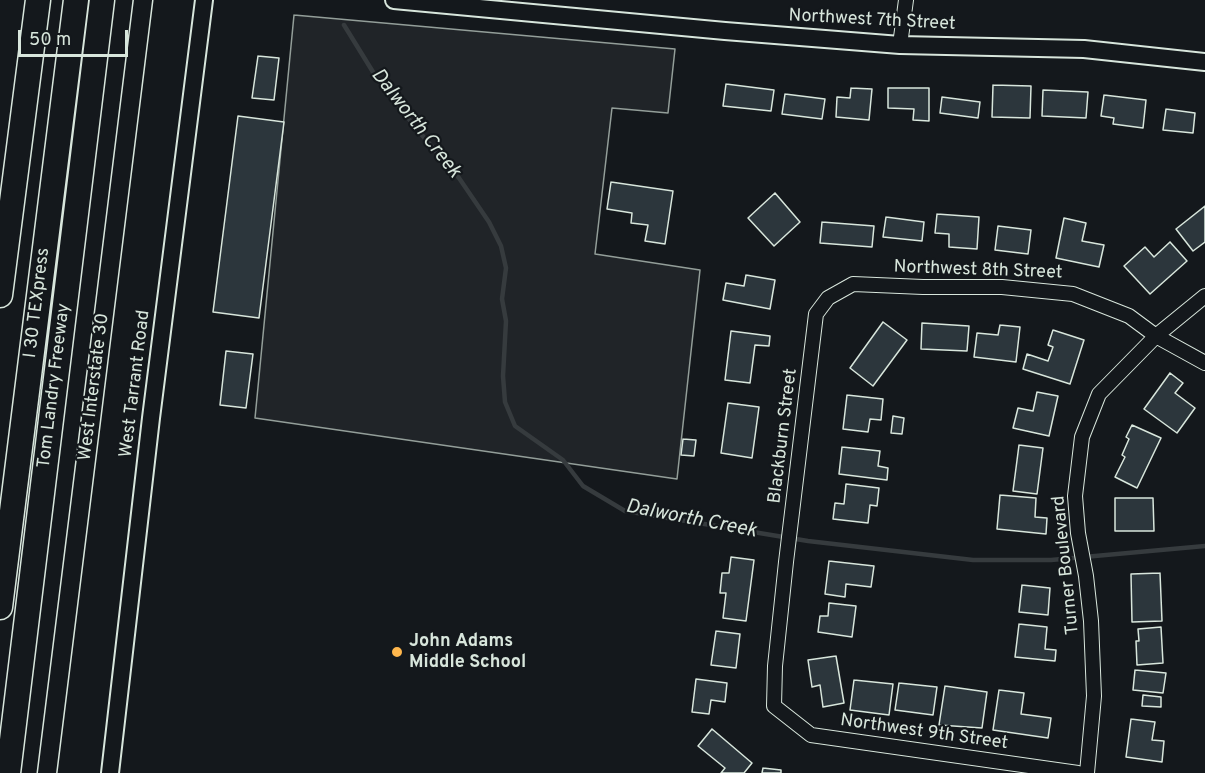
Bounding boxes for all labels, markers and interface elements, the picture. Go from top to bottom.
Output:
street label: Northwest 7th Street [788,6,956,36]
scale bar [21,18,130,56]
text: 50 m [29,29,71,52]
water label: Dalworth Creek [365,64,465,184]
street label: I 30 TEXpress [21,247,55,359]
street label: Northwest 8th Street [893,257,1063,285]
street label: Tom Landry Freeway [34,302,76,470]
street label: West Tarrant Road [116,309,156,459]
street label: West Interstate 30 [75,312,115,462]
street label: Blackburn Street [765,367,803,505]
street label: Turner Boulevard [1049,494,1085,636]
water label: Dalworth Creek [624,496,758,544]
place label: John Adams Middle School [409,631,526,674]
marker: John Adams Middle School [390,645,404,659]
street label: Northwest 9th Street [839,711,1009,755]

